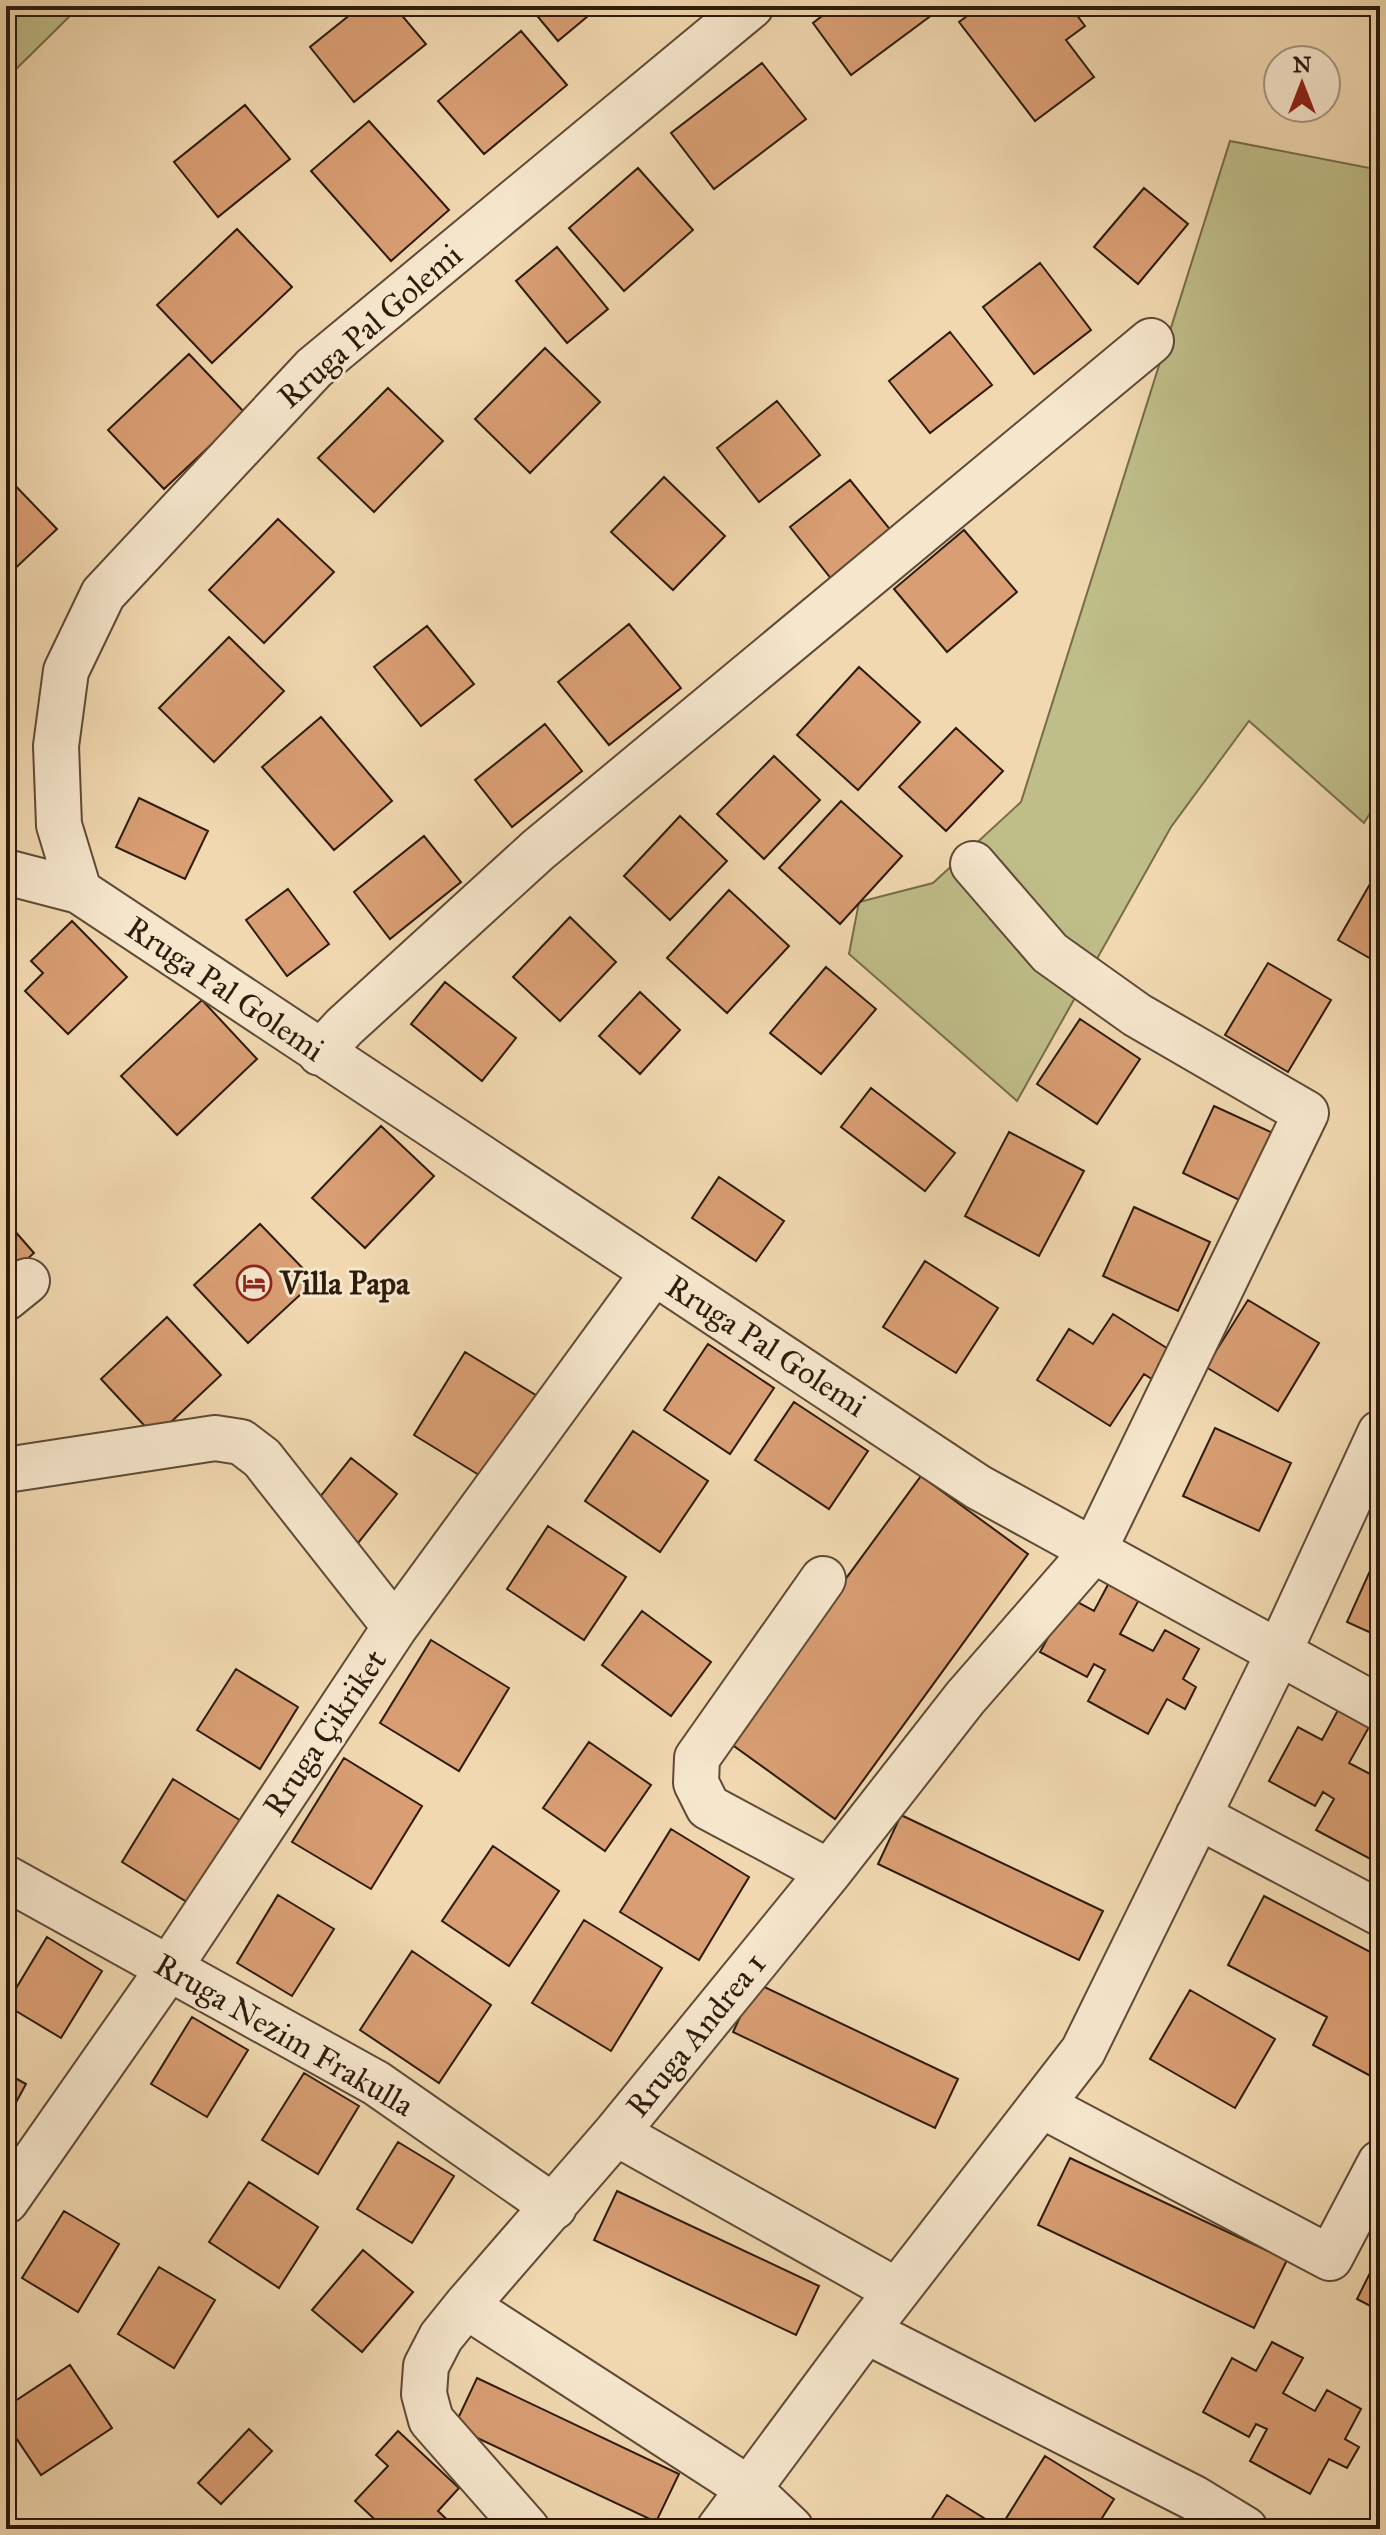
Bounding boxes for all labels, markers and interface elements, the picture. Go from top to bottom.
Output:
north arrow [1262,44,1342,124]
text: N [1293,51,1312,78]
street label: Rruga Pal Golemi [270,235,470,417]
street label: Rruga Pal Golemi [118,908,332,1070]
hotel icon: Villa Papa [235,1264,273,1302]
place label: Villa Papa [279,1264,411,1303]
street label: Rruga Pal Golemi [658,1267,874,1425]
street label: Rruga Çikriket [255,1642,395,1824]
street label: Rruga Nezim Frakulla [147,1945,421,2125]
street label: Rruga Andrea 1 [618,1945,774,2125]

